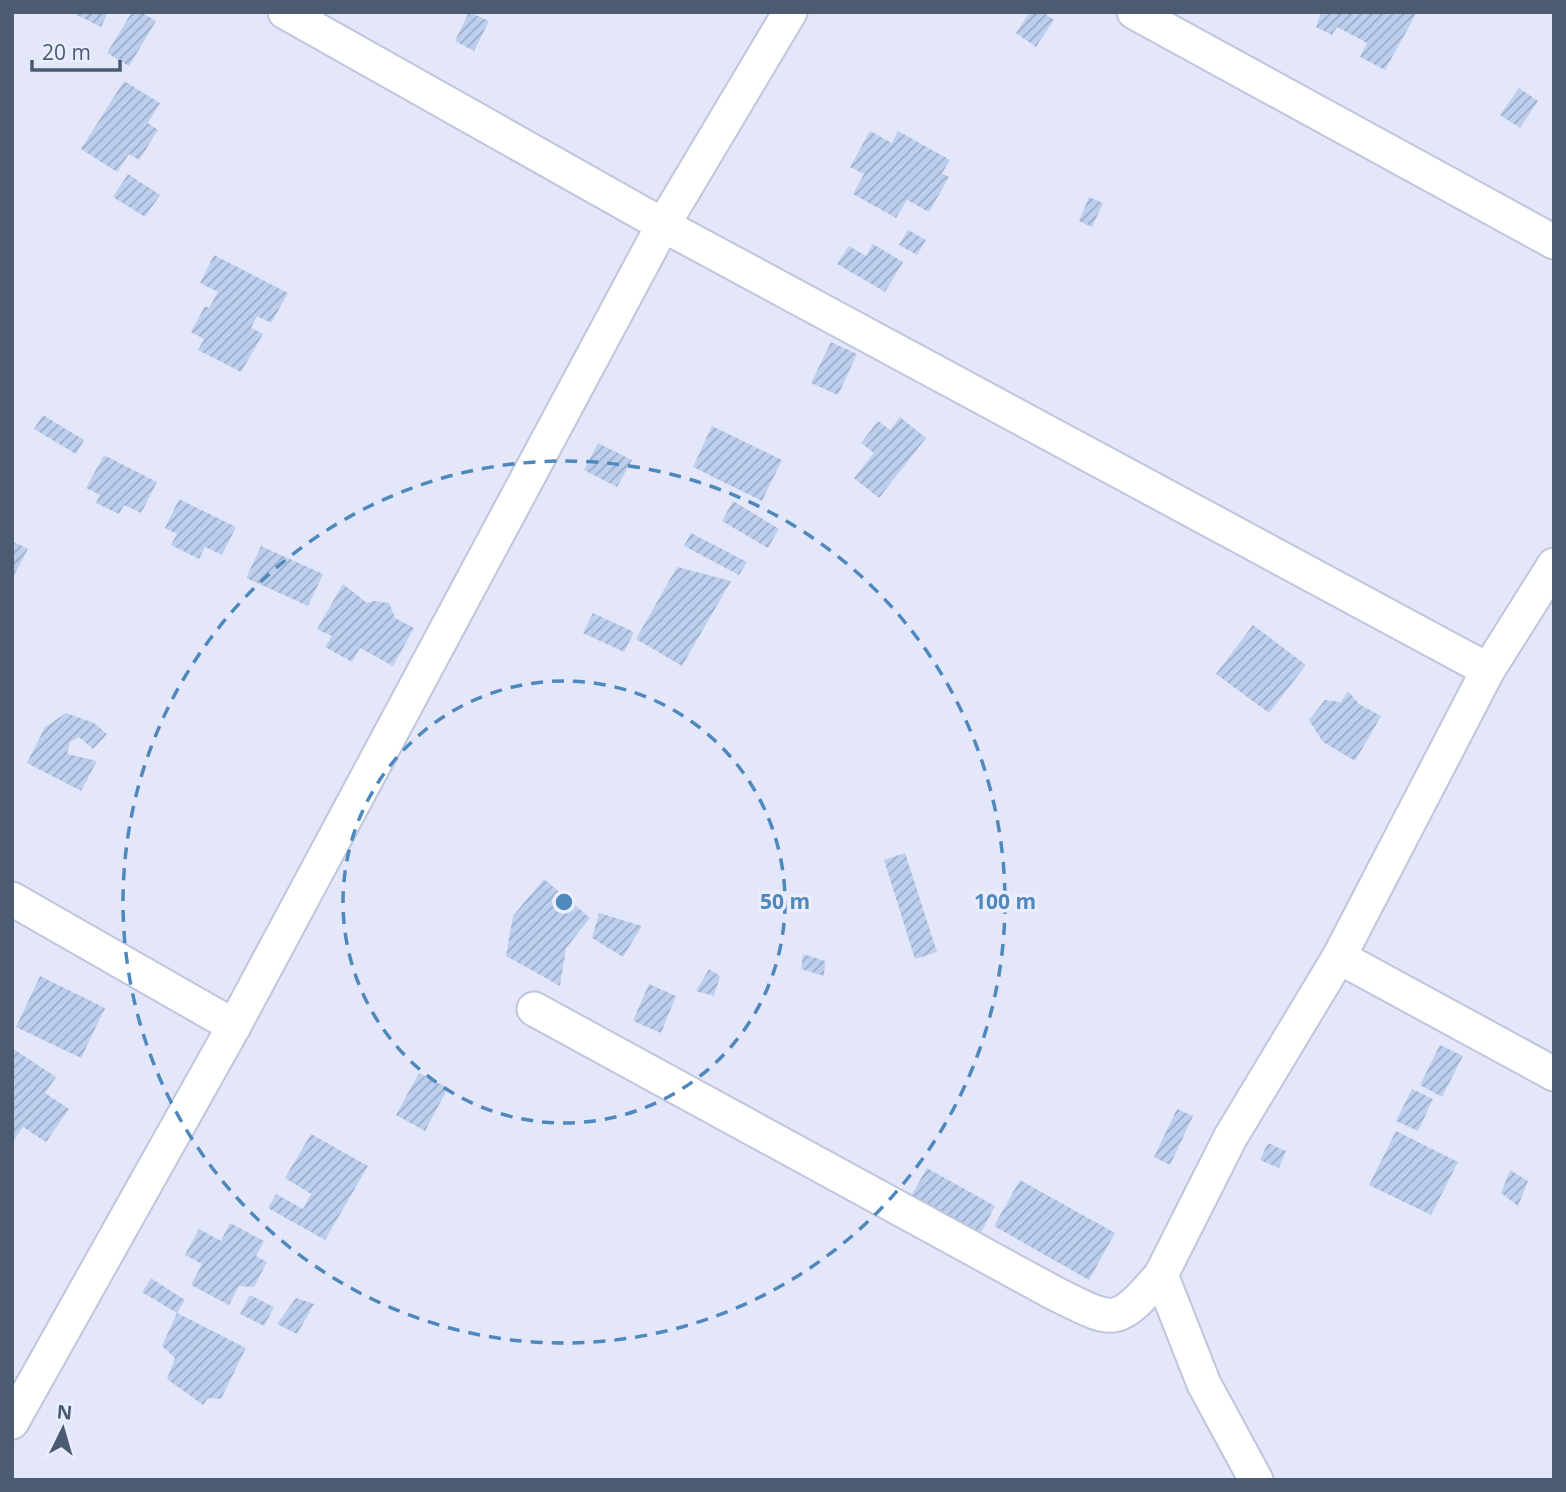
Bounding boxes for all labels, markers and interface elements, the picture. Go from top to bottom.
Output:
scale bar [32,28,119,72]
text: 20 m [42,38,91,66]
text: 50 m [760,887,810,915]
text: 100 m [974,887,1036,915]
centre of rings [552,890,576,914]
north arrow [28,1394,98,1464]
text: N [56,1398,73,1426]

